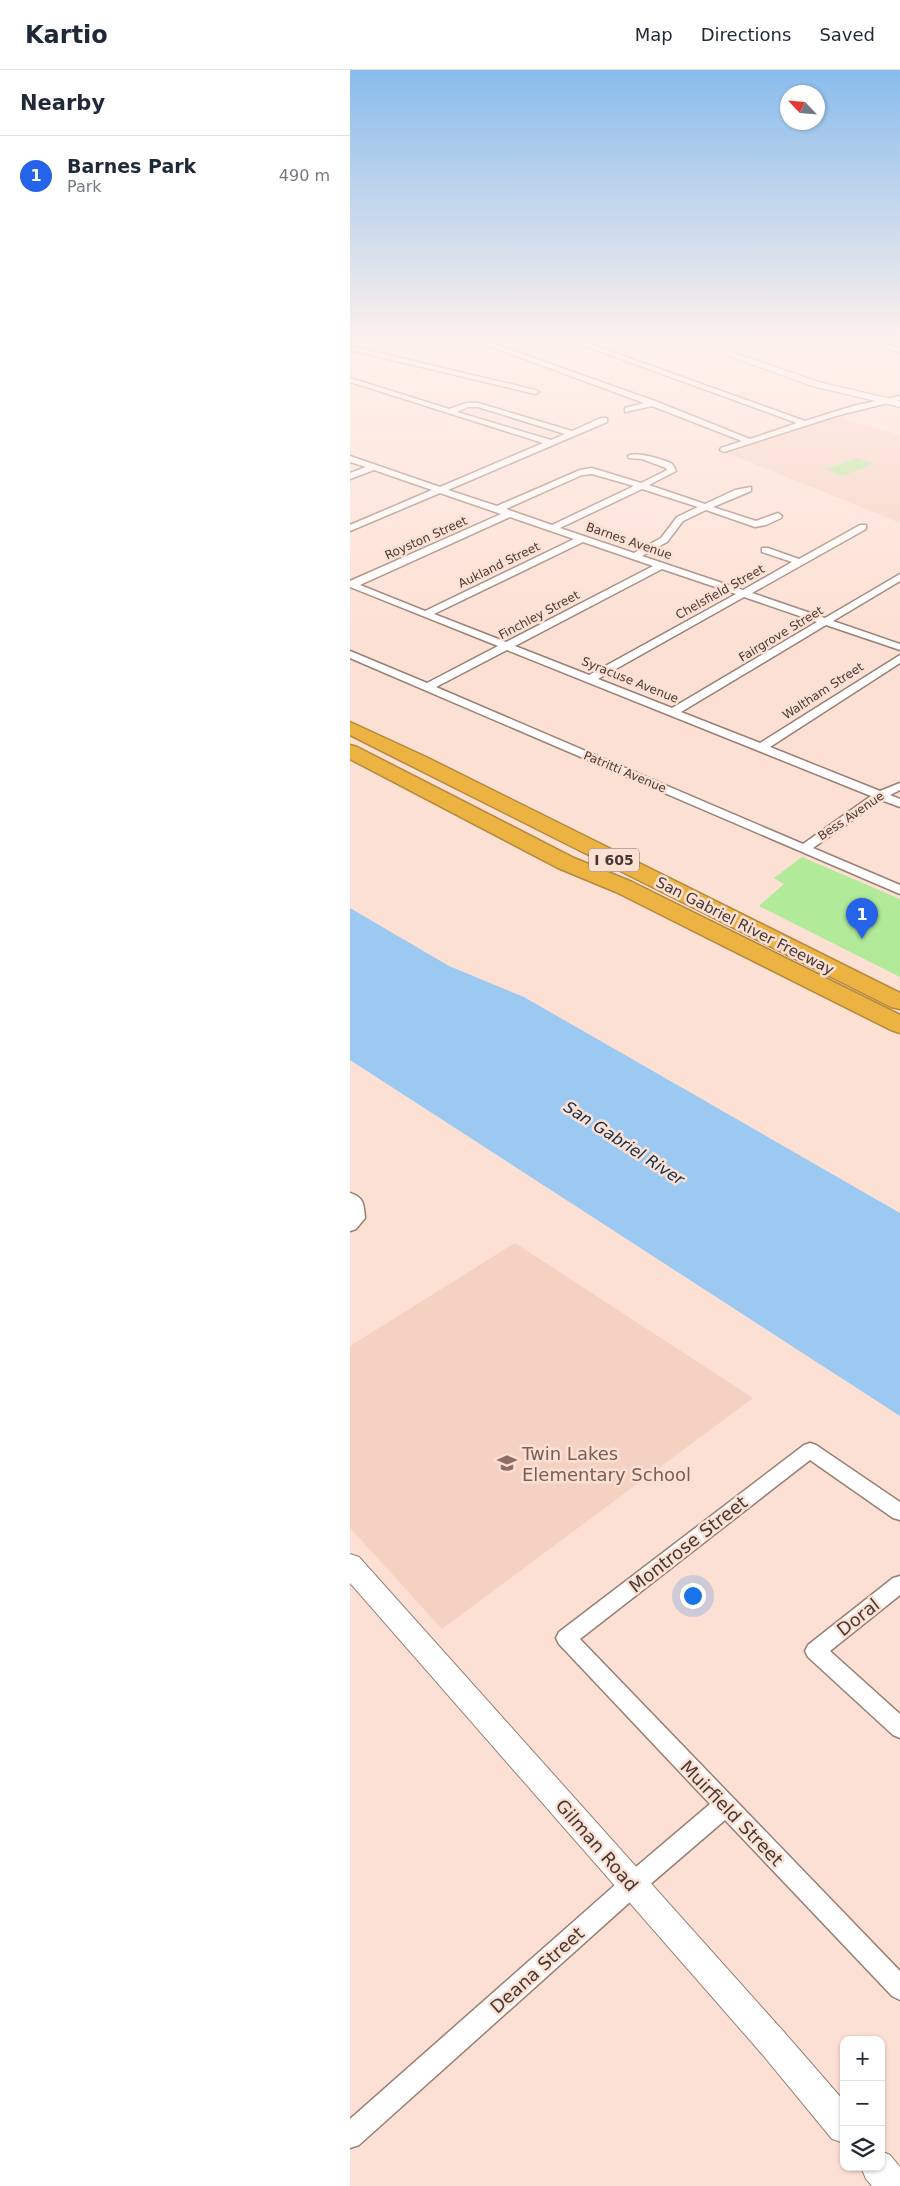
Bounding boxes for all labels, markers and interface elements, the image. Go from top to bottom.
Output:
text: Kartio [25,21,108,49]
text: Map [635,24,673,45]
text: Directions [701,24,791,45]
text: Saved [819,24,875,45]
north arrow [780,85,825,130]
text: Nearby [20,91,105,115]
text: Barnes Park [67,155,196,177]
text: 1 [30,166,42,185]
text: 490 m [279,166,330,185]
text: Park [67,177,102,196]
street label: Royston Street [383,514,469,562]
street label: Barnes Avenue [584,520,674,562]
street label: Aukland Street [456,539,542,591]
street label: Chelsfield Street [673,562,767,622]
street label: Finchley Street [496,588,582,642]
street label: Fairgrove Street [736,603,826,665]
street label: Syracuse Avenue [580,654,680,706]
street label: Waltham Street [780,660,866,722]
street label: Patritti Avenue [582,748,668,796]
street label: Bess Avenue [815,789,887,843]
road number: I 605 [589,848,639,872]
street label: San Gabriel River Freeway [653,873,837,979]
pin: 1 [846,898,878,939]
water label: San Gabriel River [560,1097,689,1190]
place label: Twin Lakes Elementary School [521,1443,691,1485]
school or university icon: Twin Lakes Elementary School [496,1452,518,1474]
street label: Montrose Street [625,1491,751,1597]
your location [680,1583,706,1609]
street label: Doral [833,1594,883,1640]
street label: Muirfield Street [676,1756,788,1870]
street label: Gilman Road [551,1795,643,1895]
street label: Deana Street [486,1922,588,2018]
map controls [840,2036,885,2171]
button: + [840,2036,885,2081]
button: − [840,2081,885,2126]
button: layers [840,2126,885,2171]

